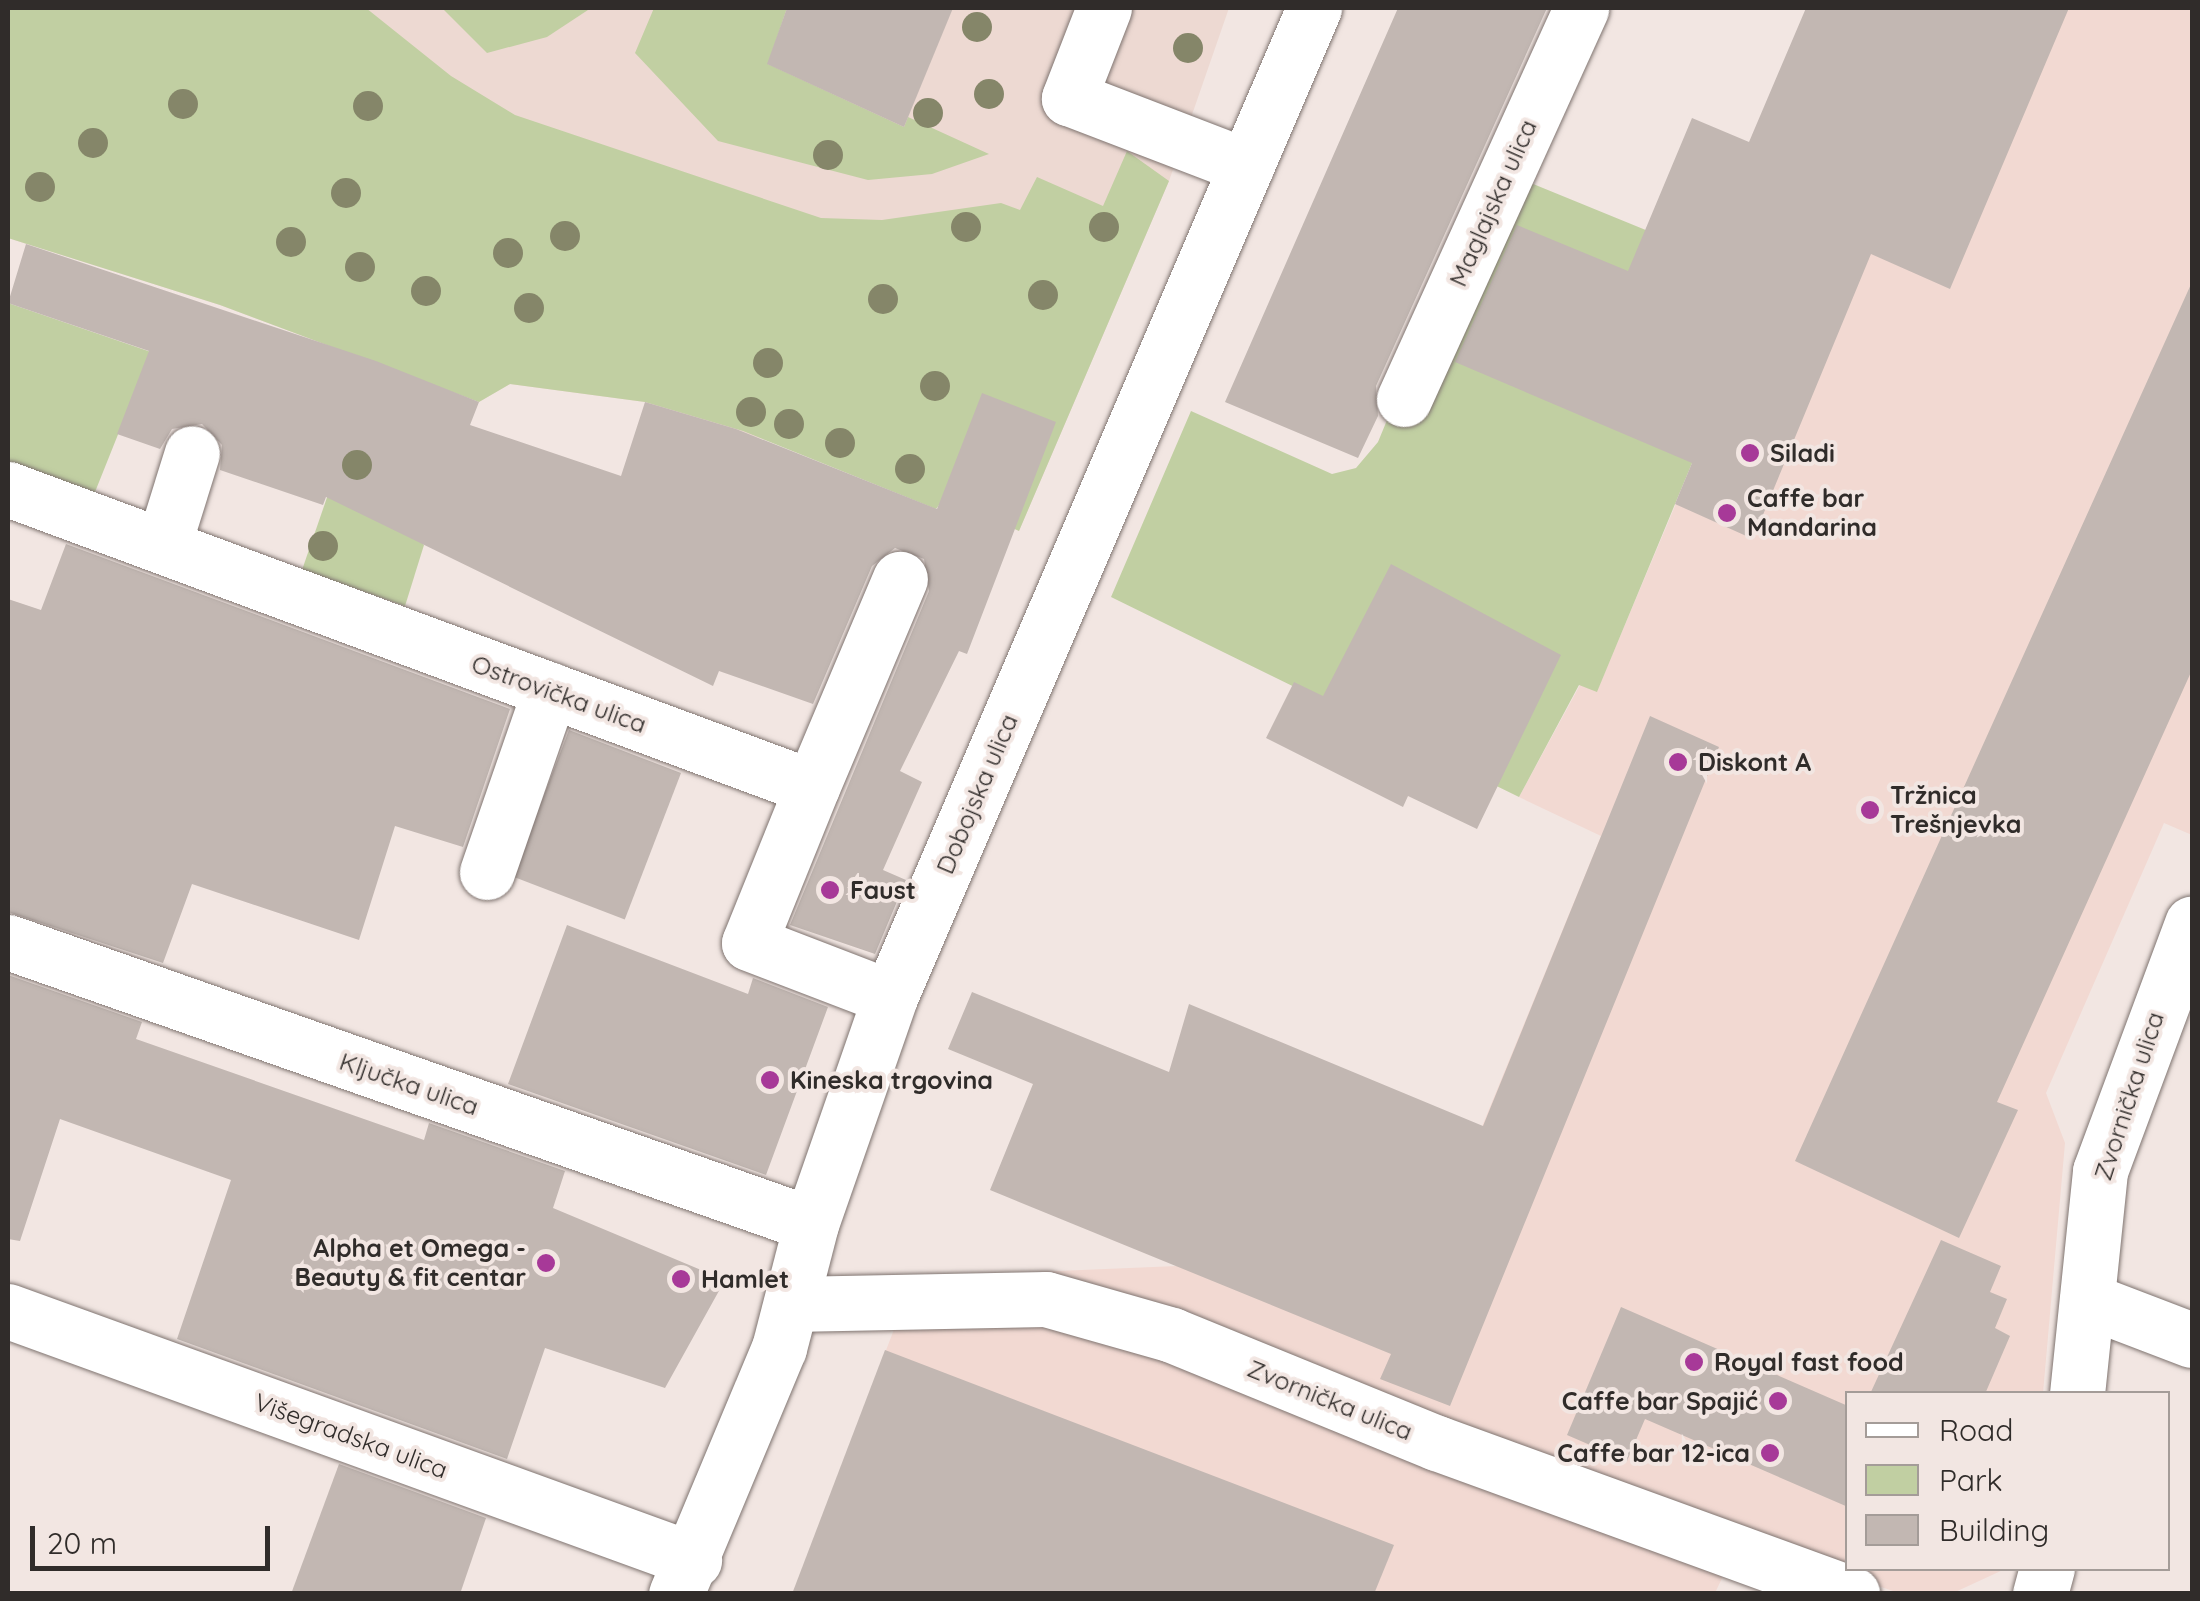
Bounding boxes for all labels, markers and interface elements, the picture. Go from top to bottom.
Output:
street label: Maglajska ulica [1443,115,1543,291]
place label: Siladi [1770,438,1835,468]
marker: Siladi [1739,442,1761,464]
place label: Caffe bar Mandarina [1747,484,1877,543]
marker: Caffe bar Mandarina [1716,502,1738,524]
street label: Ostrovička ulica [468,649,650,739]
street label: Dobojska ulica [930,710,1024,878]
place label: Diskont A [1698,747,1811,777]
marker: Diskont A [1667,751,1689,773]
place label: Tržnica Trešnjevka [1890,781,2022,840]
marker: Tržnica Trešnjevka [1859,799,1881,821]
place label: Faust [850,875,916,905]
marker: Faust [819,879,841,901]
street label: Zvornička ulica [2088,1008,2170,1184]
street label: Ključka ulica [336,1046,482,1122]
place label: Kineska trgovina [790,1065,993,1095]
marker: Kineska trgovina [759,1069,781,1091]
place label: Alpha et Omega - Beauty & fit centar [295,1234,526,1293]
marker: Alpha et Omega - Beauty & fit centar [535,1252,557,1274]
place label: Hamlet [701,1264,789,1294]
marker: Hamlet [670,1268,692,1290]
place label: Royal fast food [1714,1347,1904,1377]
marker: Royal fast food [1683,1351,1705,1373]
street label: Zvornička ulica [1243,1353,1417,1447]
place label: Caffe bar Spajić [1562,1386,1758,1416]
street label: Višegradska ulica [250,1387,452,1485]
marker: Caffe bar Spajić [1767,1390,1789,1412]
legend [1845,1391,2170,1571]
text: Road [1939,1411,2013,1449]
place label: Caffe bar 12-ica [1557,1438,1750,1468]
marker: Caffe bar 12-ica [1759,1442,1781,1464]
text: Park [1939,1461,2003,1499]
scale bar [35,1506,275,1568]
text: Building [1939,1511,2049,1549]
text: 20 m [47,1524,117,1562]

